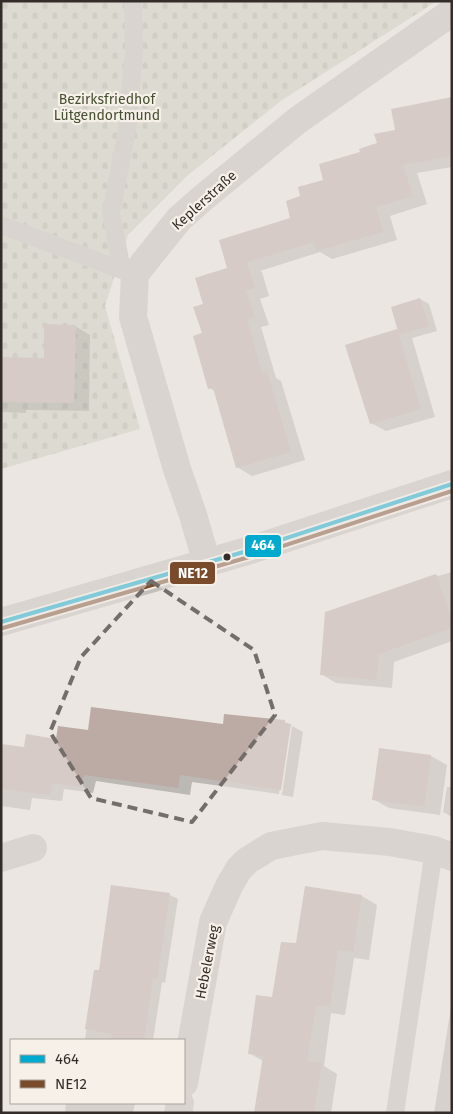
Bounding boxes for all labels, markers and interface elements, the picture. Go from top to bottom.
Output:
park label: Bezirksfriedhof Lütgendortmund [54,91,160,124]
street label: Keplerstraße [169,167,240,234]
line badge: 464 [244,534,282,558]
text: 464 [251,537,275,554]
unlabelled marker [222,552,232,562]
line badge: NE12 [169,561,216,585]
text: NE12 [178,565,208,582]
street label: Hebelerweg [192,923,223,1001]
legend [10,1039,185,1104]
text: 464 [55,1050,79,1068]
text: NE12 [55,1075,87,1093]

